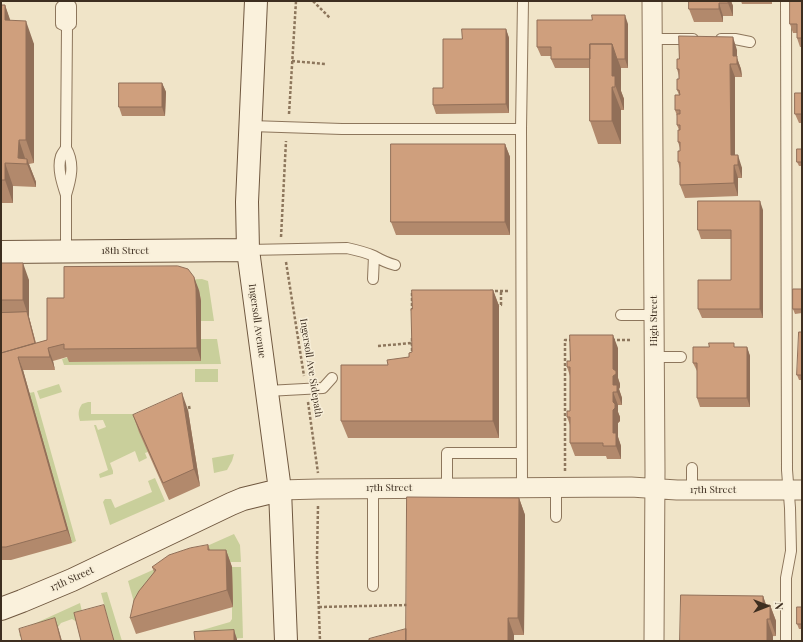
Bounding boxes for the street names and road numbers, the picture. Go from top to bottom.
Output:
street label: 18th Street [101,245,149,257]
street label: Ingersoll Avenue [246,283,268,359]
street label: High Street [648,296,660,346]
street label: Ingersoll Ave Sidepath [297,318,325,418]
street label: 17th Street [366,482,412,494]
street label: 17th Street [690,484,736,496]
street label: 17th Street [48,564,96,594]

